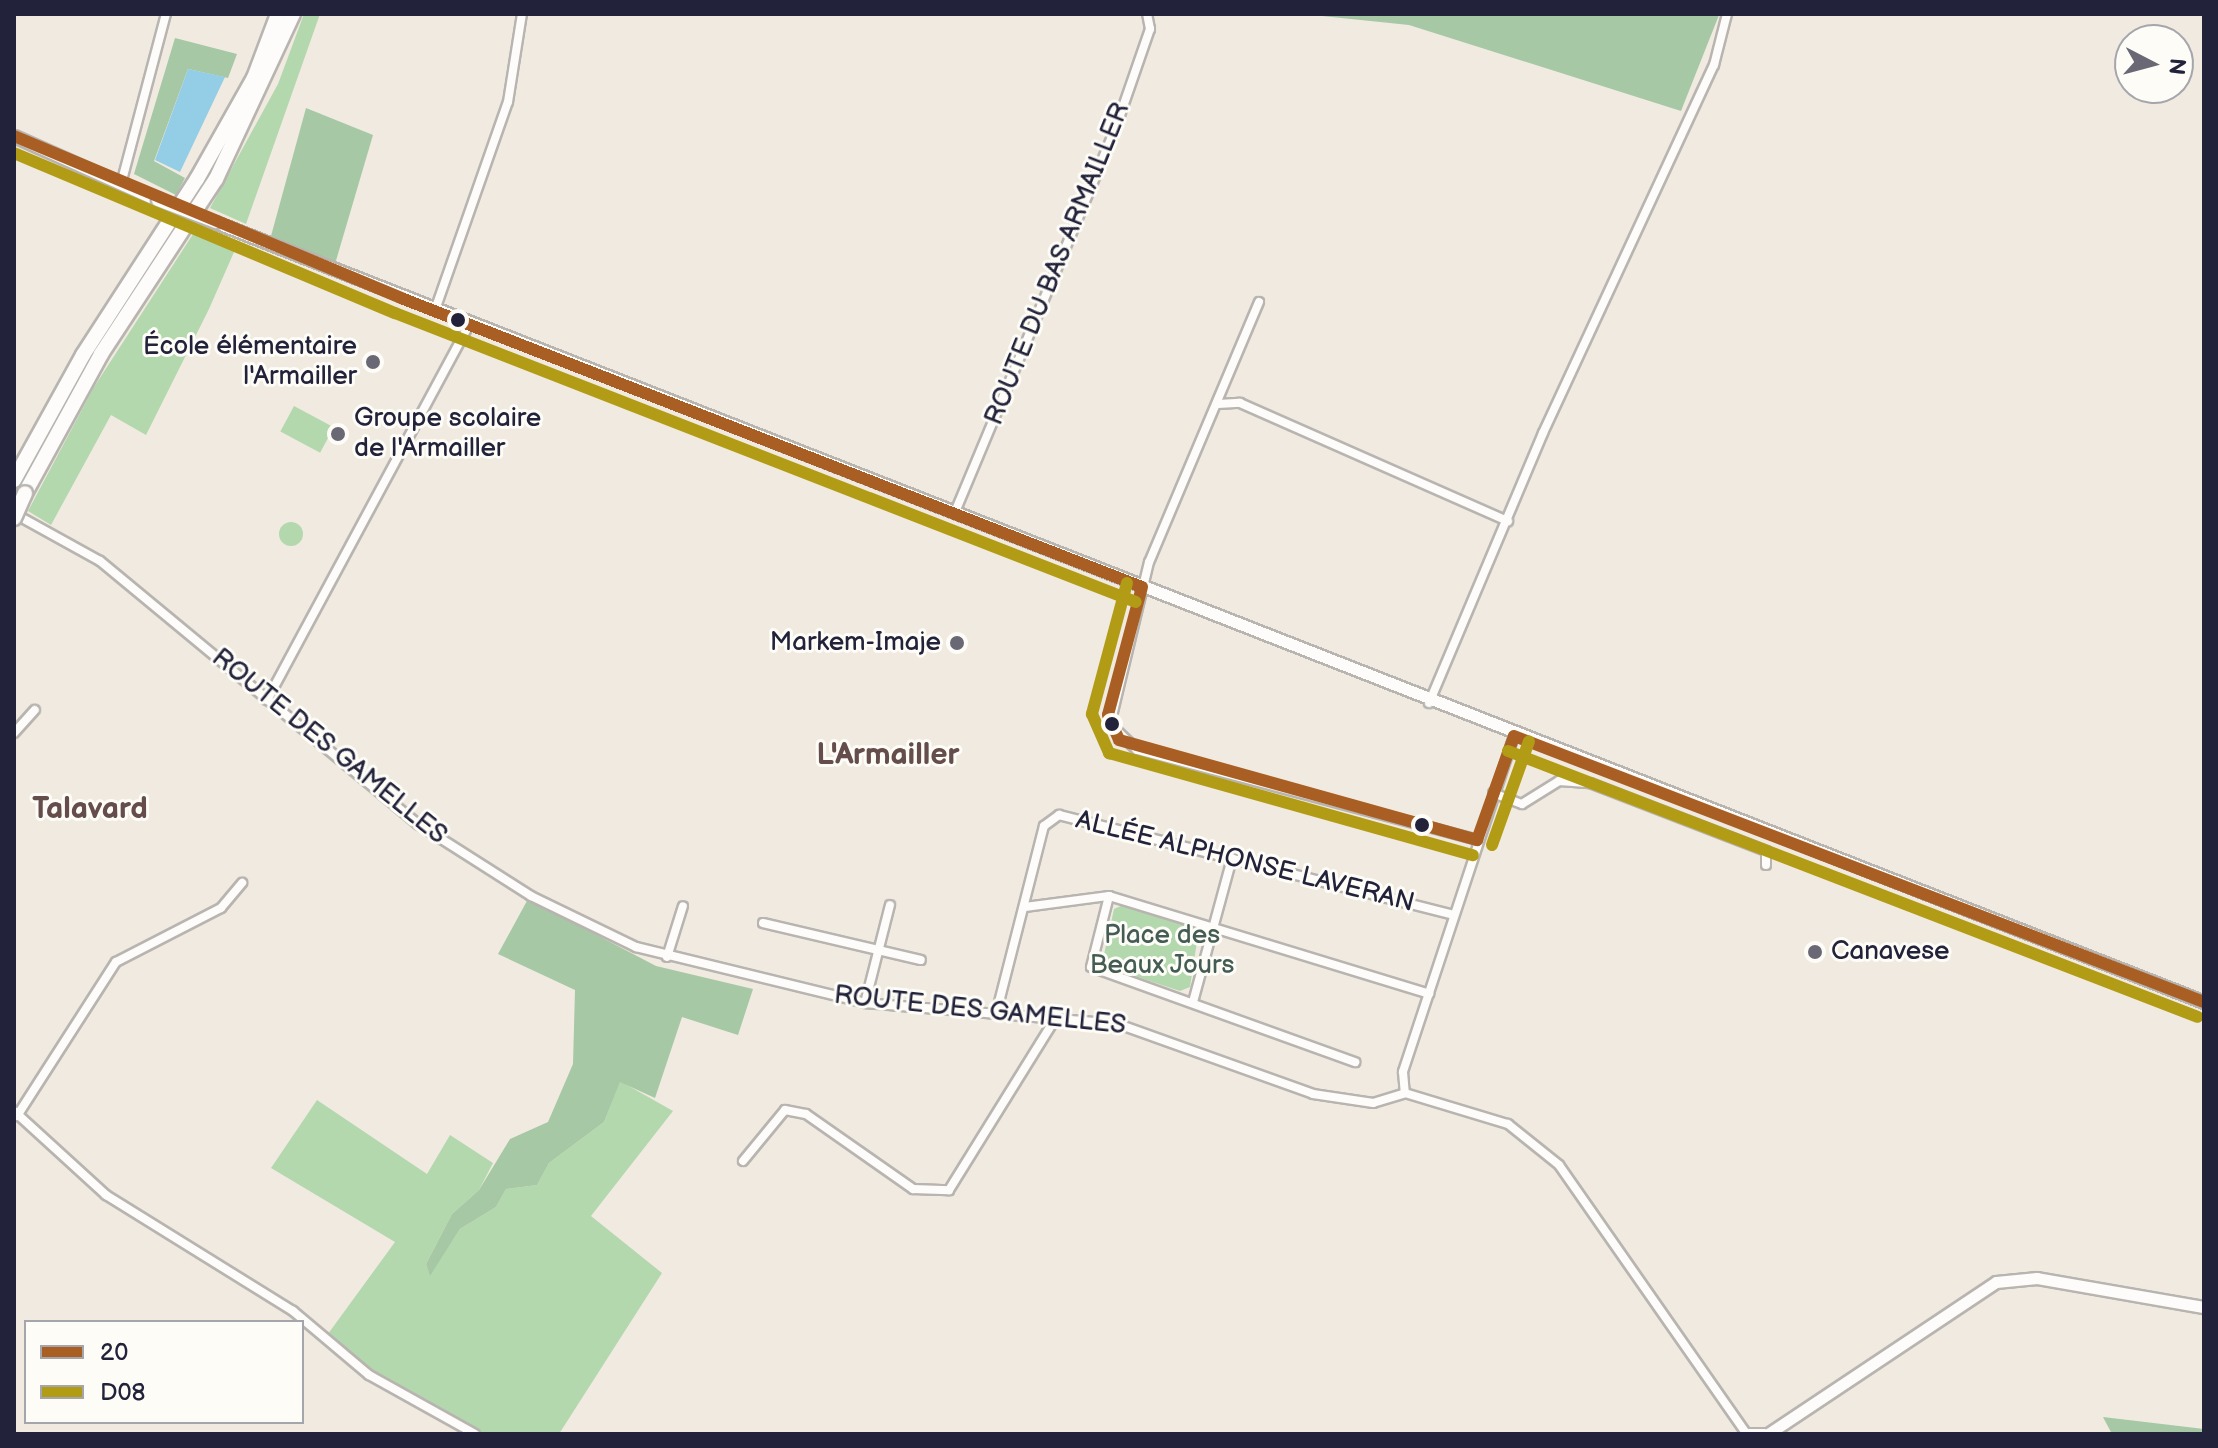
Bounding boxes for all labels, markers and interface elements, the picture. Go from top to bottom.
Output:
north arrow [2114,24,2194,104]
text: N [2162,57,2191,76]
street label: ROUTE DU BAS ARMAILLER [979,98,1137,430]
unlabelled marker [450,312,466,328]
place label: École élémentaire l'Armailler [143,331,357,392]
marker: École élémentaire l'Armailler [364,353,382,371]
place label: Groupe scolaire de l'Armailler [354,403,541,464]
marker: Groupe scolaire de l'Armailler [329,425,347,443]
place label: Markem-Imaje [770,627,941,659]
marker: Markem-Imaje [948,634,966,652]
street label: ROUTE DES GAMELLES [205,643,453,851]
unlabelled marker [1104,716,1120,732]
district label: L'Armailler [817,737,959,773]
district label: Talavard [32,791,148,827]
street label: ALLÉE ALPHONSE LAVERAN [1073,805,1417,919]
unlabelled marker [1414,817,1430,833]
park label: Place des Beaux Jours [1089,920,1235,982]
place label: Canavese [1831,936,1949,968]
marker: Canavese [1806,943,1824,961]
street label: ROUTE DES GAMELLES [833,980,1127,1042]
legend [24,1320,304,1424]
text: 20 [100,1338,128,1367]
text: D08 [100,1378,146,1407]

